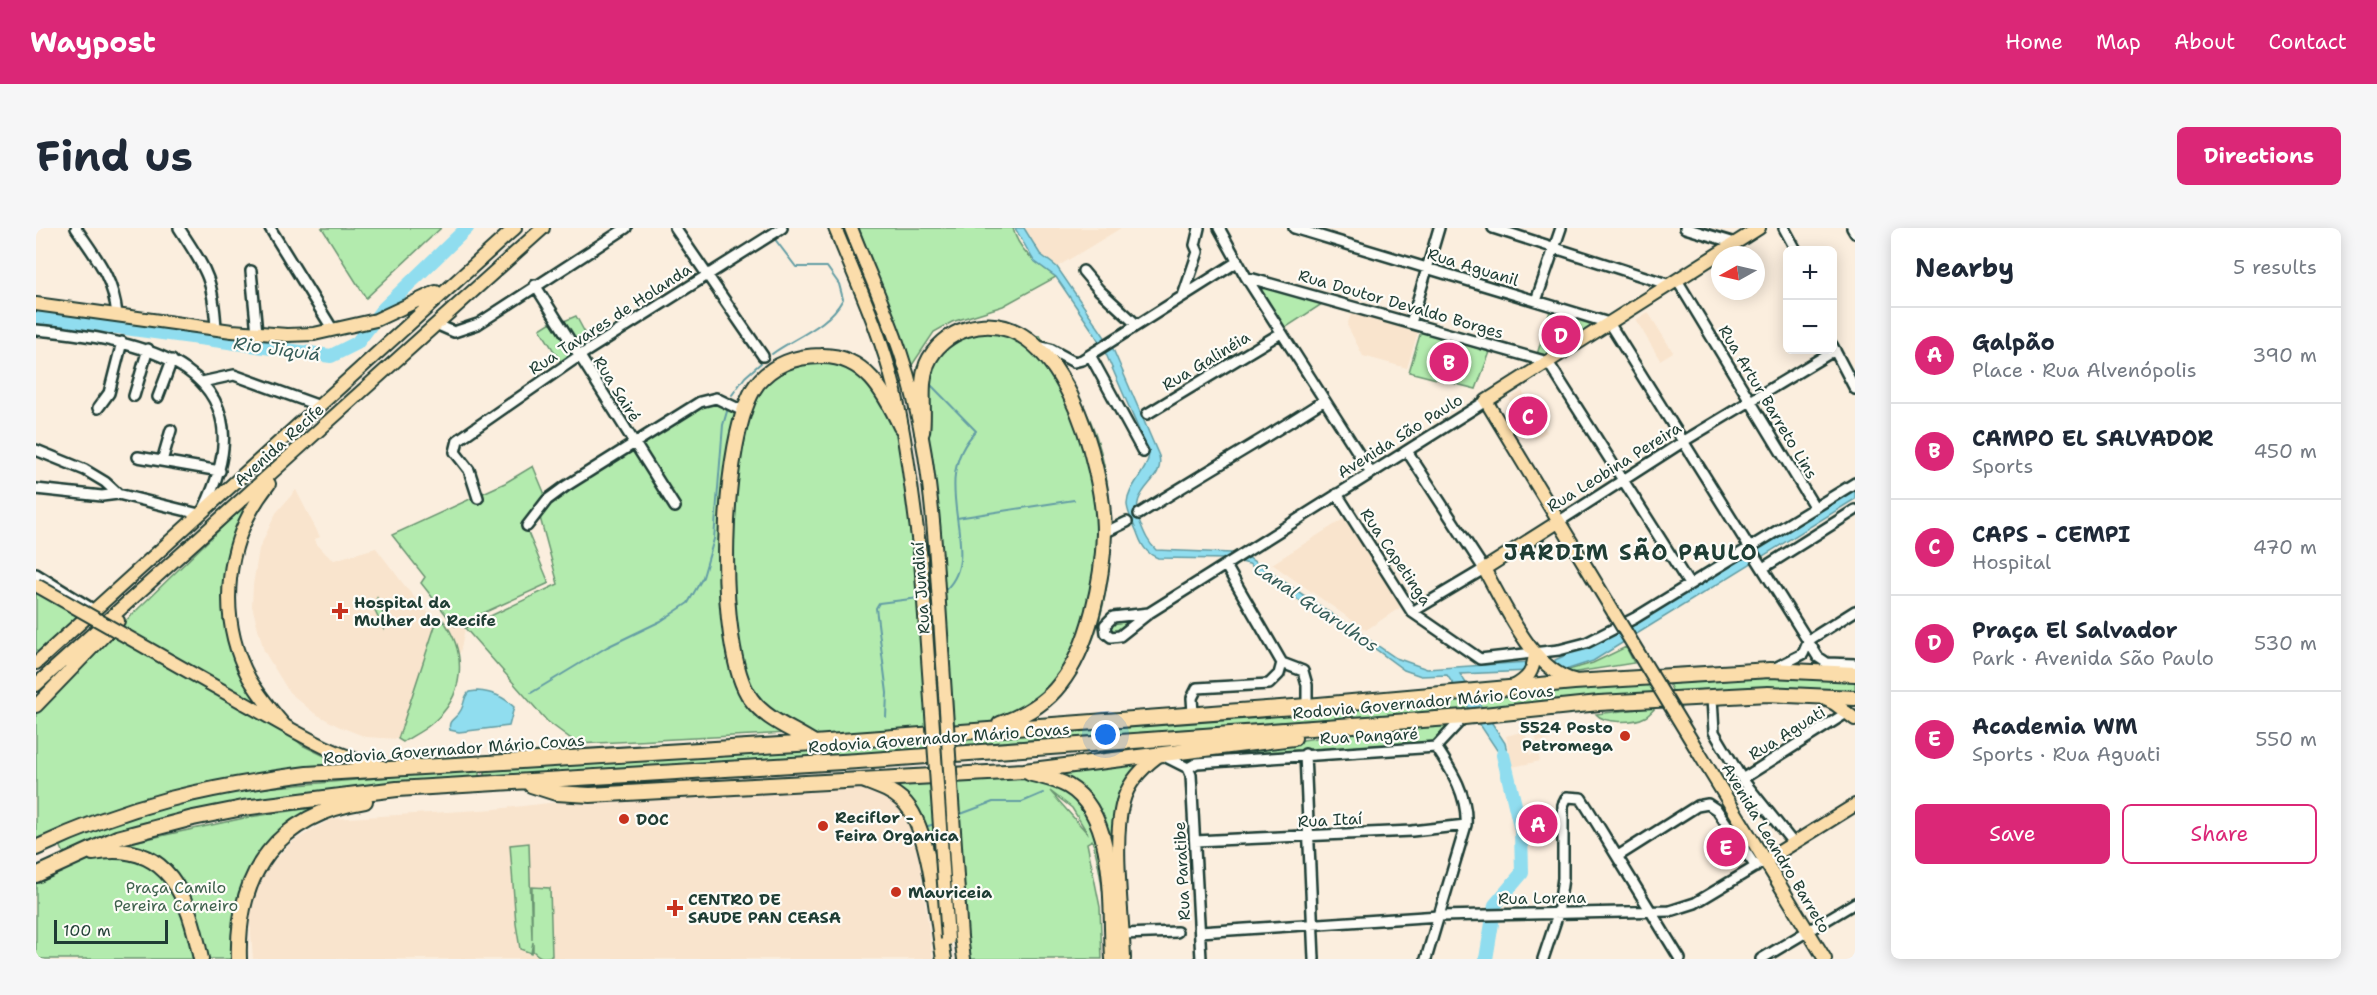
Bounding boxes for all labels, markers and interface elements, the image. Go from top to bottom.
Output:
text: Waypost [30,23,156,61]
text: Home [2005,28,2063,56]
text: Map [2096,28,2141,56]
text: About [2174,28,2235,56]
text: Contact [2268,28,2347,56]
button: Directions [2177,127,2341,185]
text: Find us [36,128,193,184]
street label: Rua Aguanil [1425,243,1521,291]
north arrow [1711,246,1765,300]
map controls [1783,246,1837,354]
button: + [1783,246,1837,300]
text: Nearby [1915,250,2014,285]
text: 5 results [2233,254,2317,280]
street label: Rua Tavares de Holanda [525,259,695,379]
street label: Rua Doutor Devaldo Borges [1296,265,1506,343]
button: − [1783,300,1837,354]
pin: D [1542,312,1580,358]
street label: Rua Artur Barreto Lins [1714,321,1822,483]
street label: Rua Galinéia [1158,326,1254,395]
text: Galpão [1972,328,2055,357]
water label: Rio Jiquiá [232,331,322,367]
pin: B [1430,340,1468,384]
text: A [1927,342,1942,368]
text: 390 m [2252,342,2317,368]
street label: Rua Sairé [589,352,645,426]
text: Place · Rua Alvenópolis [1972,357,2197,383]
street label: Avenida São Paulo [1333,389,1467,483]
pin: C [1508,394,1548,438]
street label: Avenida Recife [230,399,328,491]
street label: Rua Leobina Pereira [1543,417,1685,517]
text: CAMPO EL SALVADOR [1972,424,2213,453]
text: B [1928,438,1941,464]
text: 450 m [2253,438,2317,464]
text: Sports [1972,453,2033,479]
street label: Rua Capetinga [1356,504,1436,610]
text: CAPS - CEMPI [1972,520,2130,549]
text: C [1928,534,1941,560]
text: 470 m [2253,534,2317,560]
district label: JARDIM SÃO PAULO [1504,537,1758,567]
street label: Rua Jundiaí [907,541,935,635]
text: Hospital [1972,549,2051,575]
water label: Canal Guarulhos [1249,556,1383,658]
place label: Hospital da Mulher do Recife [354,592,496,631]
marker: Hospital da Mulher do Recife [331,602,349,620]
text: Praça El Salvador [1972,616,2178,645]
text: D [1927,630,1942,656]
text: 530 m [2254,630,2317,656]
text: Park · Avenida São Paulo [1972,645,2214,671]
street label: Rodovia Governador Mário Covas [1291,680,1555,724]
street label: Rua Aguati [1745,701,1829,765]
text: Academia WM [1972,712,2138,741]
place label: 5524 Posto Petromega [1520,717,1613,756]
street label: Rodovia Governador Mário Covas [807,718,1071,758]
your location [1091,720,1120,749]
street label: Rua Pangaré [1319,723,1419,749]
text: E [1928,726,1941,752]
text: 550 m [2255,726,2317,752]
street label: Rodovia Governador Mário Covas [322,729,586,769]
marker: 5524 Posto Petromega [1618,729,1632,743]
text: Sports · Rua Aguati [1972,741,2161,767]
street label: Avenida Leandro Barreto [1717,759,1835,937]
pin: A [1518,802,1558,846]
button: Save [1915,804,2110,864]
button: Share [2122,804,2317,864]
place label: Reciflor - Feira Organica [835,807,959,846]
street label: Rua Itaí [1297,808,1363,832]
place label: DOC [636,809,669,830]
marker: DOC [617,812,631,826]
marker: Reciflor - Feira Organica [816,819,830,833]
street label: Rua Paratibe [1169,821,1195,921]
pin: E [1706,824,1746,870]
park label: Praça Camilo Pereira Carneiro [114,877,238,916]
place label: Mauriceia [908,882,992,903]
marker: Mauriceia [889,885,903,899]
street label: Rua Lorena [1498,887,1586,909]
place label: CENTRO DE SAUDE PAN CEASA [688,889,841,928]
marker: CENTRO DE SAUDE PAN CEASA [666,899,684,917]
scale bar [54,917,168,944]
text: 100 m [63,920,111,941]

